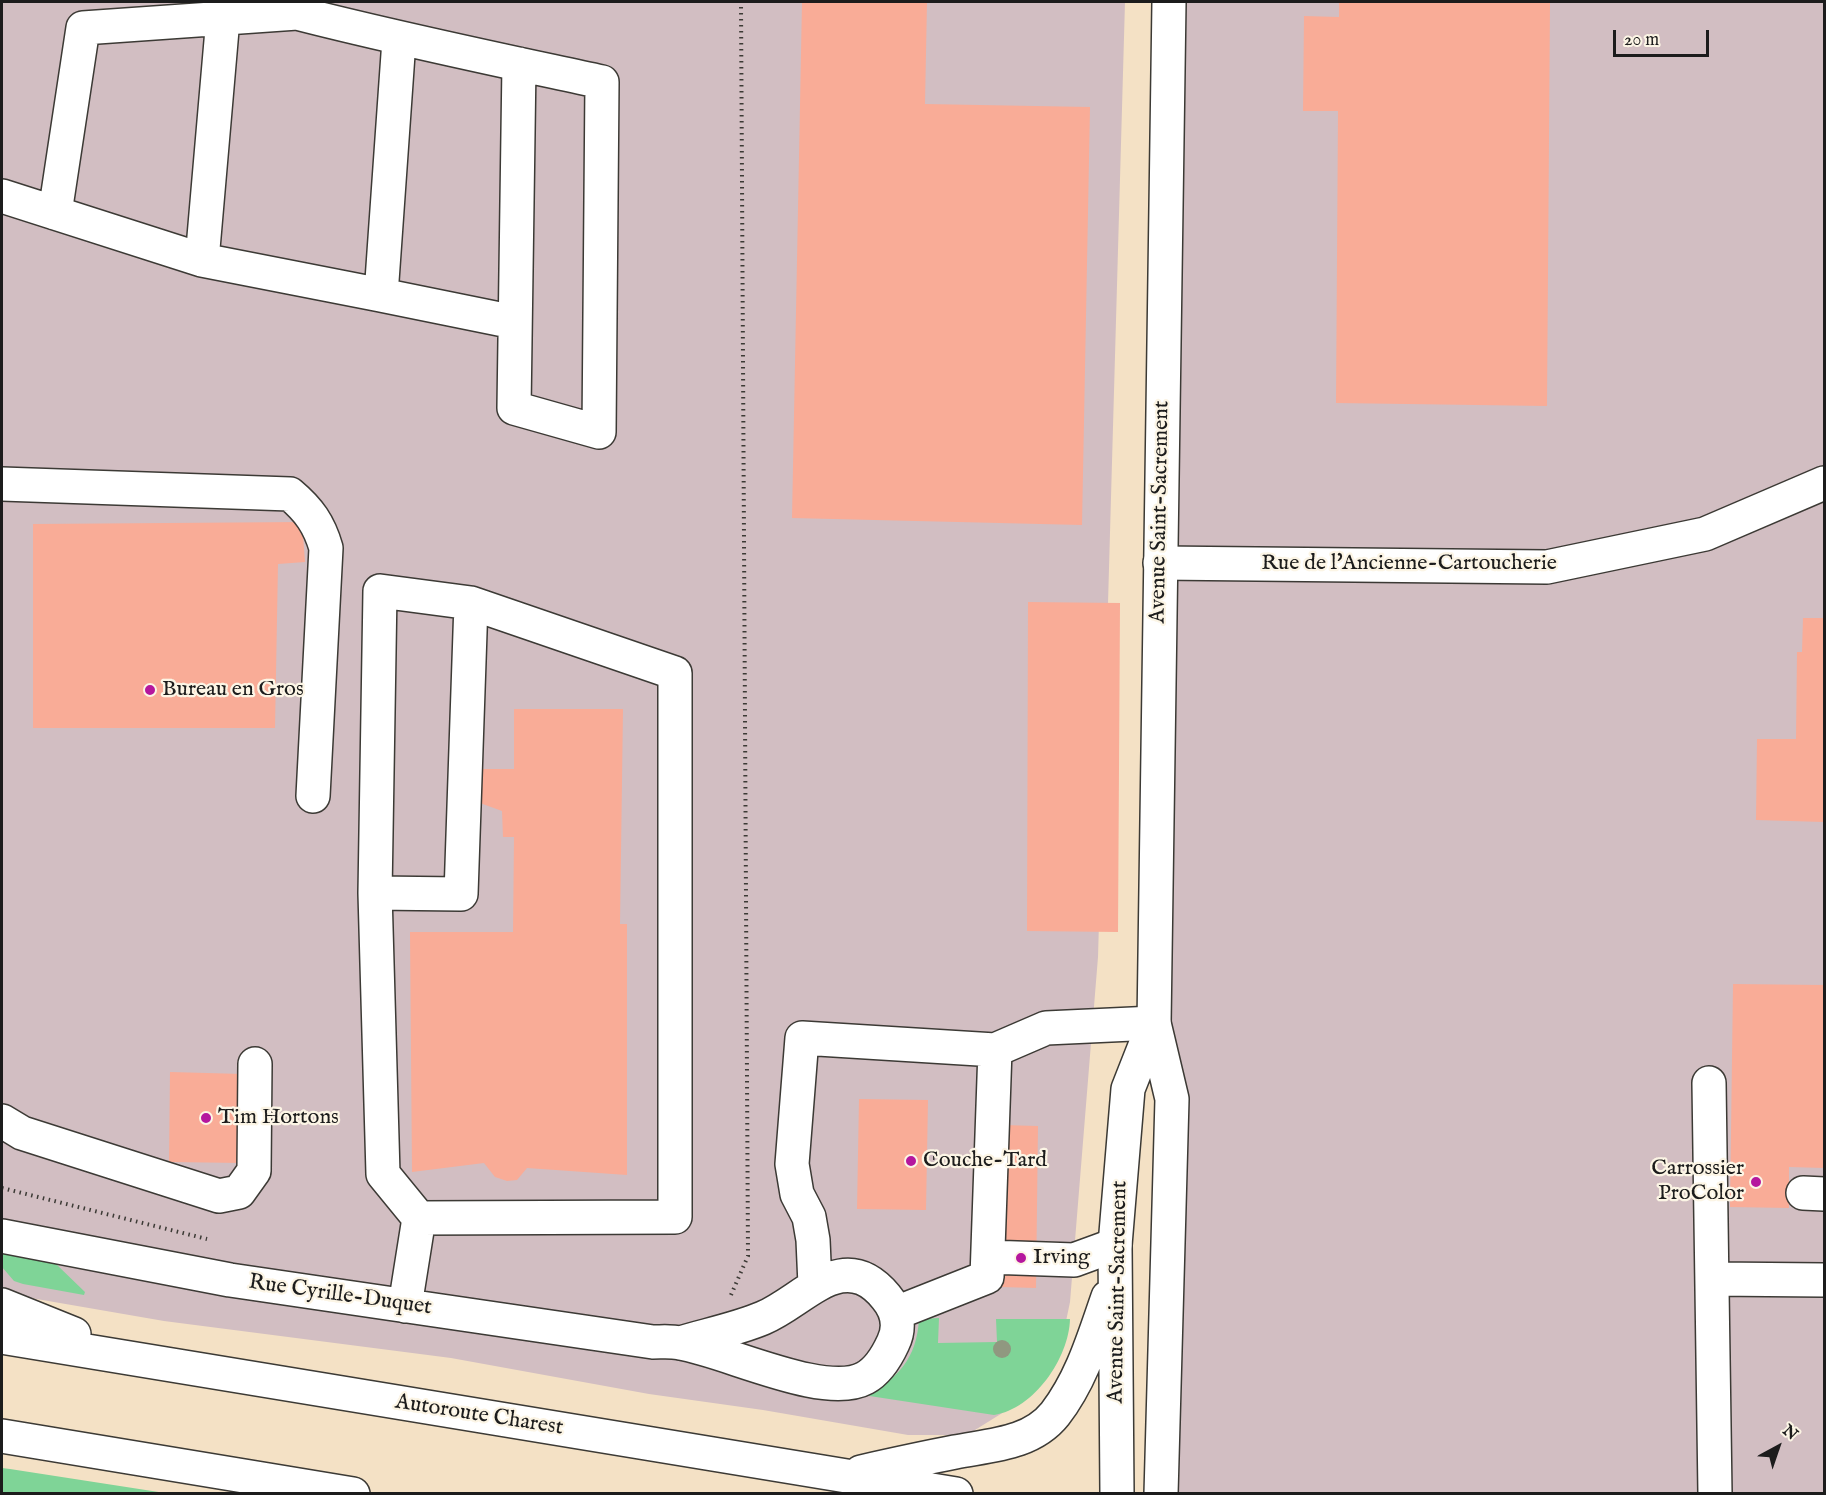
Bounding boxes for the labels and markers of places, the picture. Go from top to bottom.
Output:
place label: Bureau en Gros [162,677,304,703]
marker: Bureau en Gros [143,683,157,697]
place label: Tim Hortons [218,1105,339,1131]
marker: Tim Hortons [199,1111,213,1125]
place label: Couche-Tard [923,1148,1047,1174]
marker: Couche-Tard [904,1154,918,1168]
place label: Carrossier ProColor [1651,1156,1744,1208]
marker: Carrossier ProColor [1749,1175,1763,1189]
place label: Irving [1033,1245,1090,1271]
marker: Irving [1014,1251,1028,1265]

